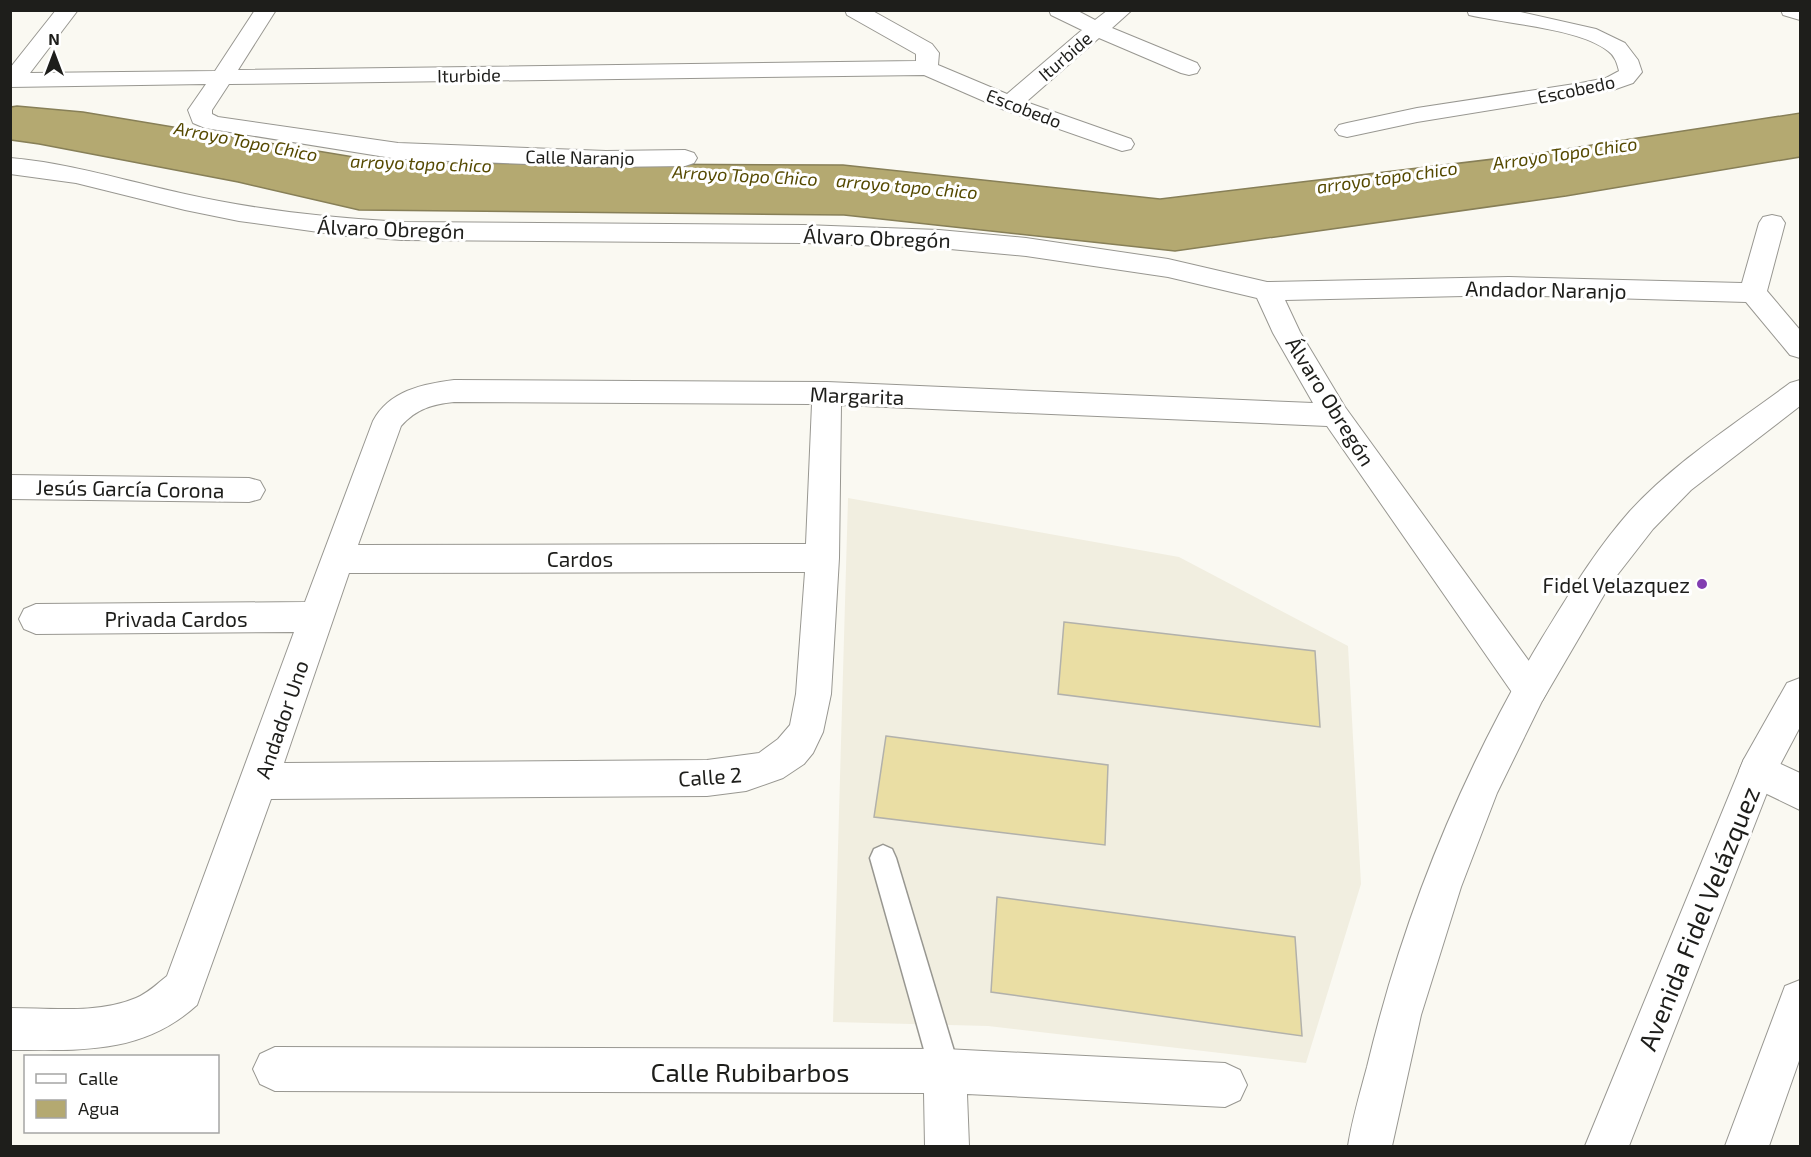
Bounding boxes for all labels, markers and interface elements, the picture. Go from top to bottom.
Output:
north arrow [24,24,84,84]
street label: Iturbide [1034,27,1096,85]
text: N [48,29,60,48]
street label: Iturbide [437,63,501,87]
street label: Escobedo [1535,70,1617,108]
street label: Escobedo [983,84,1065,132]
water label: Arroyo Topo Chico [171,116,320,166]
water label: Arroyo Topo Chico [1490,132,1639,174]
street label: Calle Naranjo [525,145,635,169]
water label: arroyo topo chico [350,150,492,176]
water label: arroyo topo chico [1315,156,1459,198]
water label: Arroyo Topo Chico [671,160,818,190]
water label: arroyo topo chico [835,169,979,203]
street label: Álvaro Obregón [317,213,465,243]
street label: Álvaro Obregón [803,222,951,252]
street label: Andador Naranjo [1465,275,1627,304]
street label: Álvaro Obregón [1281,332,1381,470]
street label: Margarita [809,381,905,409]
street label: Jesús García Corona [35,474,225,502]
street label: Cardos [547,546,613,571]
place label: Fidel Velazquez [1543,572,1690,597]
marker: Fidel Velazquez [1695,577,1709,591]
street label: Privada Cardos [104,606,248,631]
street label: Andador Uno [249,657,313,781]
street label: Calle 2 [677,761,743,791]
street label: Avenida Fidel Velázquez [1631,781,1765,1055]
legend [24,1055,219,1133]
street label: Calle Rubibarbos [651,1056,849,1087]
text: Calle [78,1067,119,1089]
text: Agua [78,1097,119,1119]

